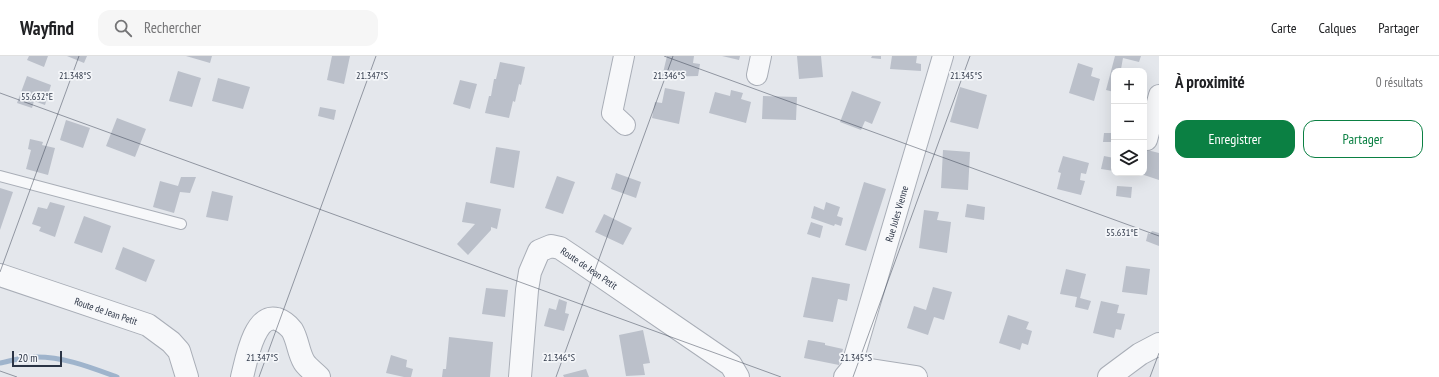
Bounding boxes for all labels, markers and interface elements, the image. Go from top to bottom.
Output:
search box [98,10,378,46]
text: Wayfind [20,16,74,40]
icon: search [112,17,134,39]
text: Rechercher [144,18,201,37]
text: Carte [1271,19,1296,37]
text: Calques [1318,19,1356,37]
text: Partager [1378,19,1419,37]
map controls [1111,68,1147,176]
button: + [1111,68,1147,104]
text: 21.348°S [59,69,91,82]
text: 21.347°S [356,69,388,82]
text: 21.346°S [653,69,685,82]
text: 21.345°S [950,69,982,82]
text: À proximité [1175,71,1245,93]
text: 0 résultats [1376,74,1423,91]
text: 55.632°E [21,90,53,103]
button: − [1111,104,1147,140]
button: Enregistrer [1175,120,1295,158]
button: Partager [1303,120,1423,158]
button: layers [1111,140,1147,176]
street label: Rue Jules Vienne [882,184,911,243]
text: 55.631°E [1106,226,1138,239]
street label: Route de Jean Petit [558,244,620,292]
street label: Route de Jean Petit [73,294,140,328]
scale bar [12,349,62,368]
text: 20 m [18,351,37,365]
text: 21.347°S [246,351,278,364]
text: 21.346°S [543,351,575,364]
text: 21.345°S [840,351,872,364]

